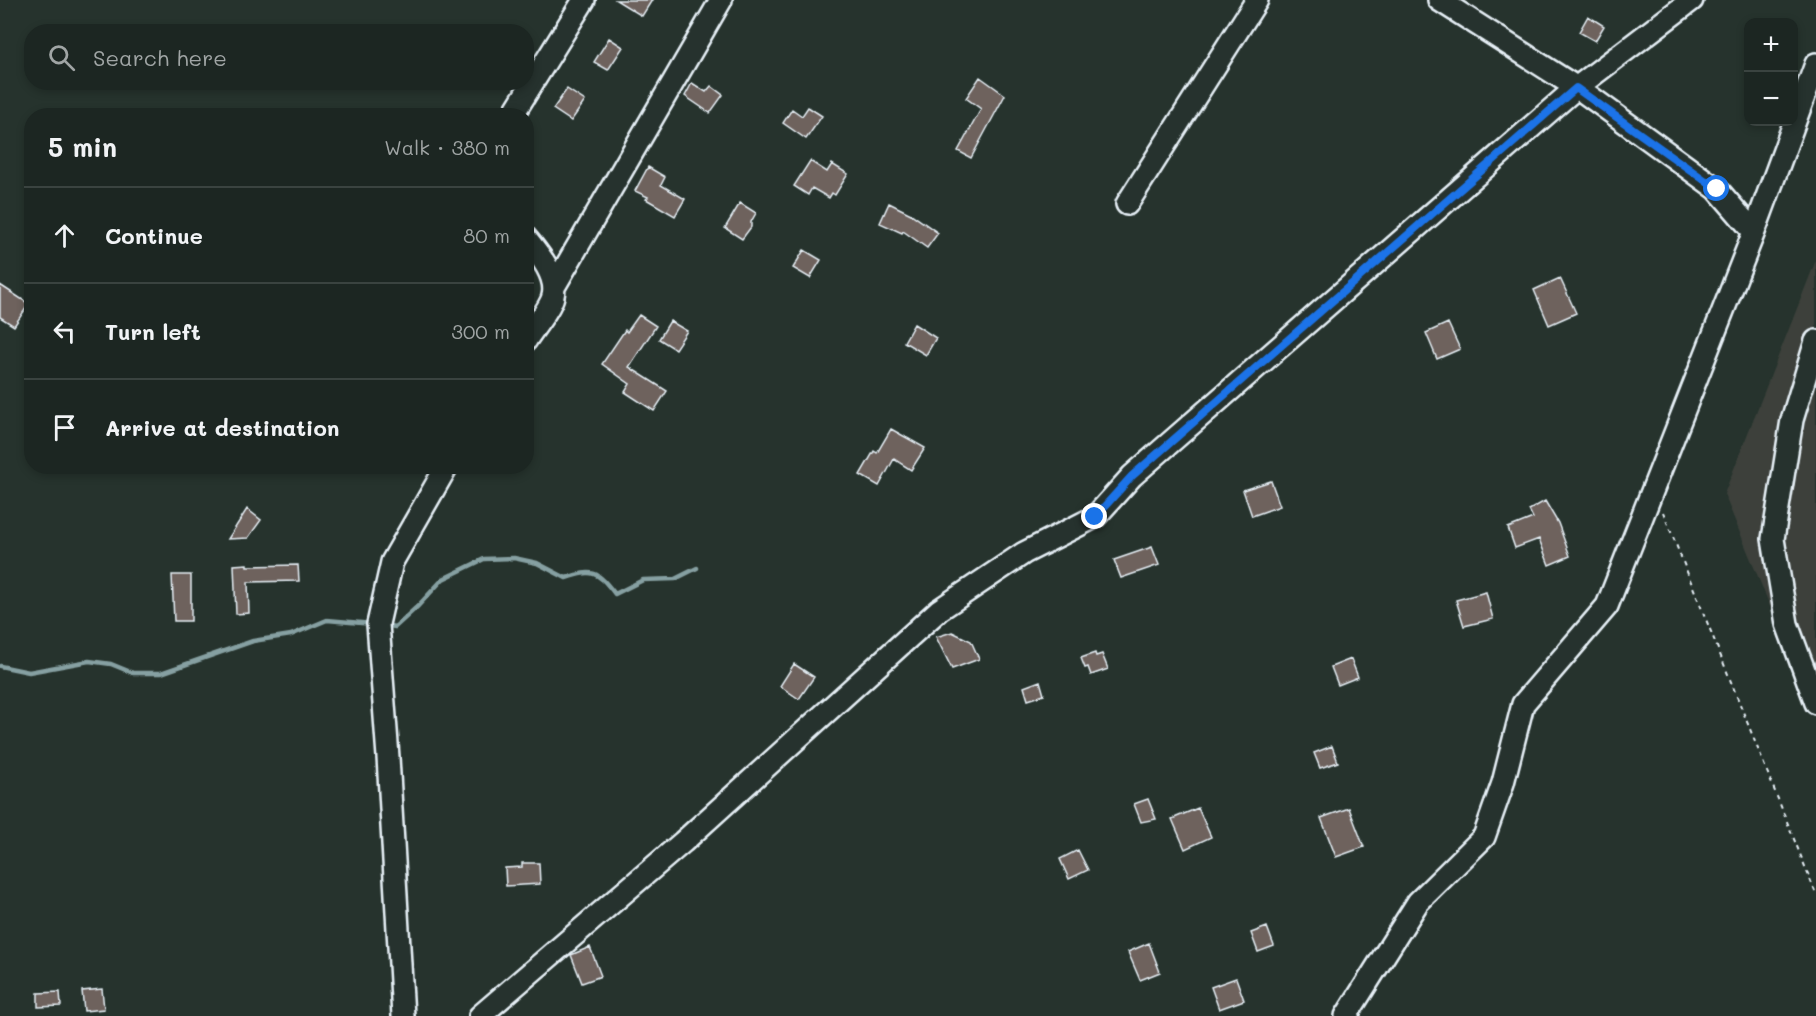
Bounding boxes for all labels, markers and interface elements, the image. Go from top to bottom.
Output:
map controls [1744,18,1798,126]
button: + [1744,18,1798,72]
search box [24,24,534,90]
icon: search [45,41,78,74]
text: Search here [93,43,227,72]
button: − [1744,72,1798,126]
text: 5 min [48,130,117,164]
text: Walk · 380 m [384,134,510,160]
route start [1703,175,1729,201]
icon: ahead [48,219,81,252]
text: Continue [105,221,203,250]
text: 80 m [463,222,510,248]
icon: left [48,315,81,348]
text: Turn left [105,317,201,346]
text: 300 m [451,318,510,344]
icon: arrive [48,411,81,444]
text: Arrive at destination [105,413,340,442]
route end [1081,503,1107,529]

